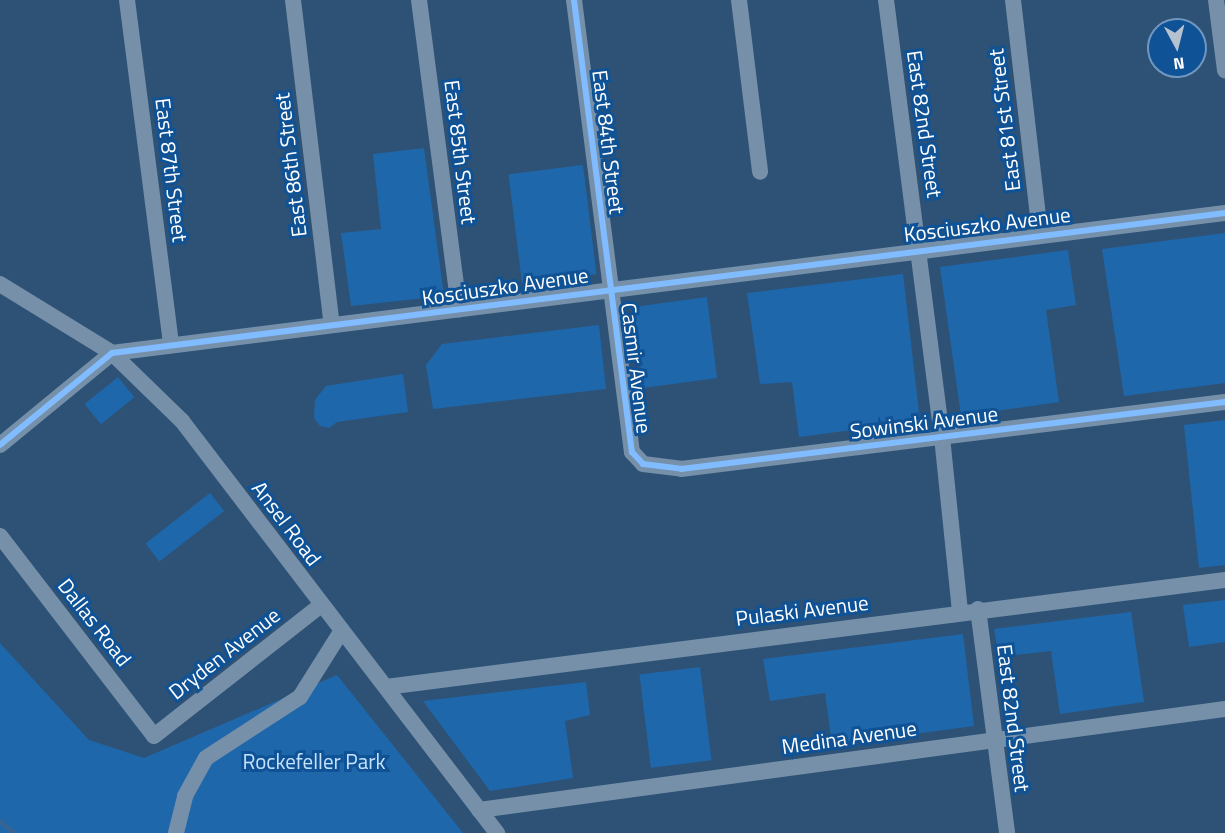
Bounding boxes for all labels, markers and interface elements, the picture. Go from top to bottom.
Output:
north arrow [1147,18,1207,78]
street label: East 81st Street [983,47,1025,193]
street label: East 82nd Street [902,49,948,199]
text: N [1172,51,1186,76]
street label: East 84th Street [588,69,630,215]
street label: East 85th Street [440,79,482,225]
street label: East 86th Street [269,92,311,238]
street label: East 87th Street [151,97,193,243]
street label: Kosciuszko Avenue [902,201,1072,247]
street label: Kosciuszko Avenue [420,262,590,310]
street label: Casmir Avenue [616,301,658,435]
street label: Sowinski Avenue [849,400,999,444]
street label: Ansel Road [247,476,327,570]
street label: Dallas Road [53,573,137,671]
street label: Pulaski Avenue [734,589,870,631]
street label: Dryden Avenue [163,602,285,704]
street label: East 82nd Street [992,643,1036,793]
street label: Medina Avenue [780,715,918,759]
park label: Rockefeller Park [242,748,386,774]

